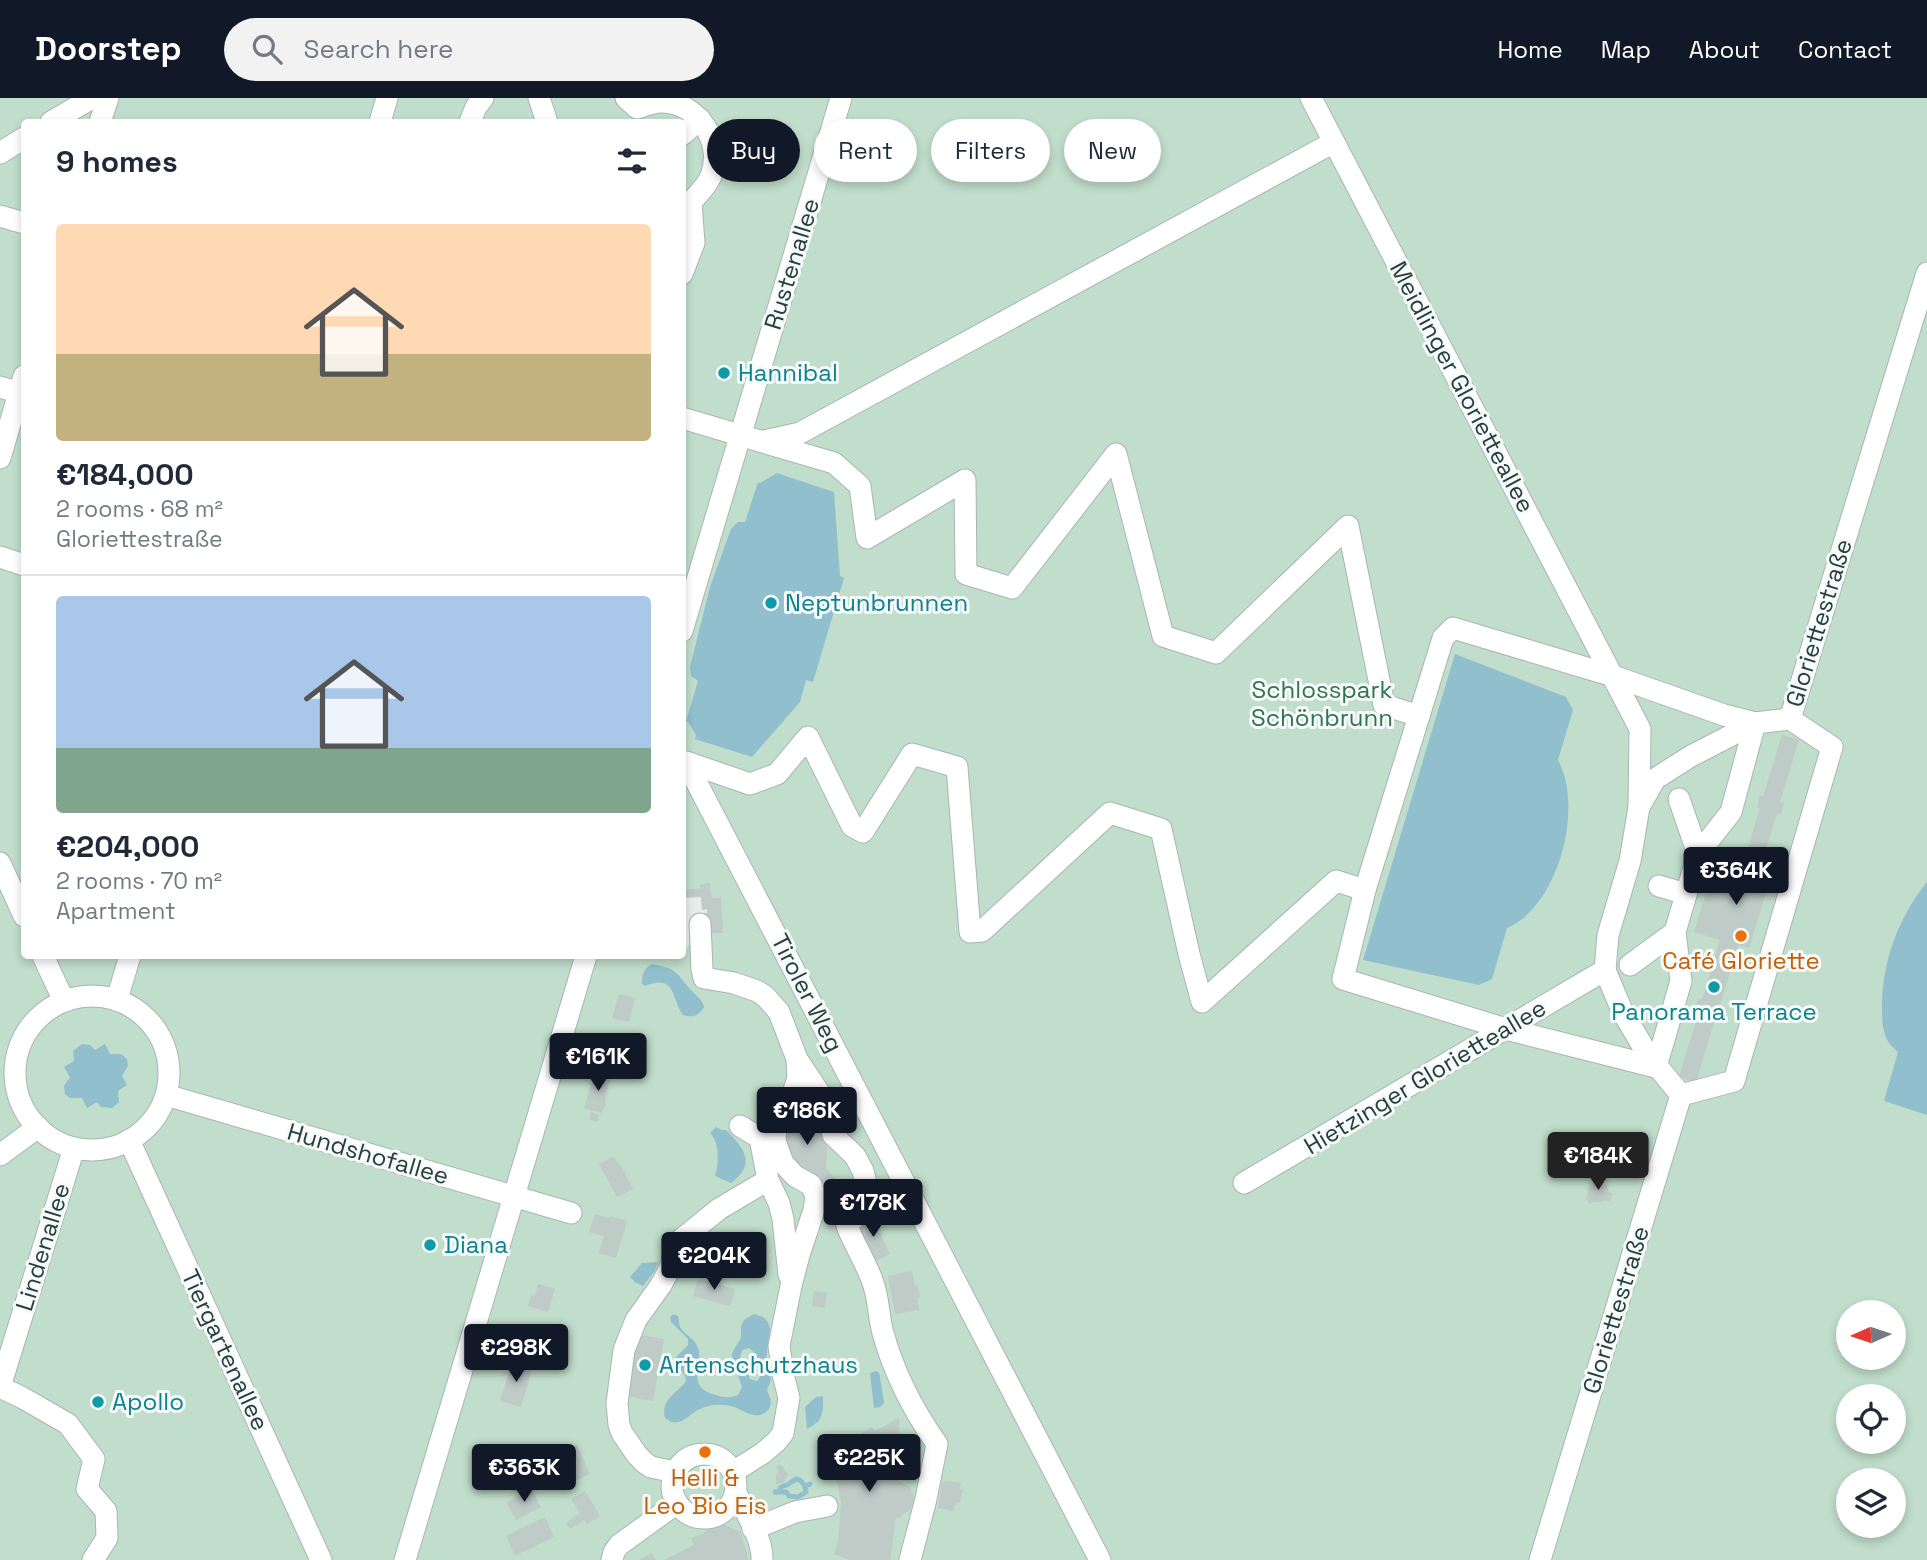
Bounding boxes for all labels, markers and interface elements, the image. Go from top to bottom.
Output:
search box [224,18,714,81]
text: Doorstep [35,28,182,70]
icon: search [248,30,286,68]
text: Search here [304,32,453,66]
text: Home [1497,34,1563,65]
text: Map [1601,34,1651,65]
text: About [1689,34,1760,65]
text: Contact [1798,34,1892,65]
chip: Buy [707,119,800,182]
chip: Rent [814,119,917,182]
chip: Filters [931,119,1050,182]
chip: New [1064,119,1161,182]
text: 9 homes [56,142,178,181]
icon: filters [613,142,651,180]
street label: Rustenallee [757,194,826,333]
street label: Meidlinger Glorietteallee [1383,256,1542,518]
icon: home [291,269,417,395]
place label: Hannibal [738,357,838,388]
marker: Hannibal [716,365,732,381]
text: €184,000 [56,455,194,494]
text: 2 rooms · 68 m² [56,494,223,524]
text: Gloriettestraße [56,524,223,554]
street label: Gloriettestraße [1778,535,1859,710]
place label: Neptunbrunnen [785,587,968,618]
marker: Neptunbrunnen [763,595,779,611]
icon: home [291,641,417,767]
park label: Schlosspark Schönbrunn [1251,674,1393,733]
text: €204,000 [56,827,199,866]
pin: €364K [1687,848,1785,907]
text: €364K [1700,855,1772,885]
text: 2 rooms · 70 m² [56,866,222,896]
text: Apartment [56,896,176,926]
street label: Tiroler Weg [764,928,850,1057]
marker: Café Gloriette [1733,928,1749,944]
place label: Café Gloriette [1662,945,1820,976]
marker: Panorama Terrace [1706,979,1722,995]
street label: Hietzinger Glorietteallee [1298,992,1551,1161]
place label: Panorama Terrace [1611,996,1817,1027]
pin: €161K [549,1034,647,1093]
text: €161K [566,1041,630,1071]
pin: €186K [758,1088,856,1147]
text: €186K [773,1095,841,1125]
street label: Hundshofallee [284,1116,453,1191]
pin: €184K [1549,1132,1647,1192]
text: €184K [1564,1140,1632,1170]
street label: Lindenallee [8,1179,77,1315]
pin: €178K [824,1180,922,1239]
text: €178K [840,1187,906,1217]
street label: Gloriettestraße [1575,1222,1656,1397]
place label: Diana [444,1229,508,1260]
pin: €204K [665,1232,763,1292]
marker: Diana [422,1237,438,1253]
text: €204K [677,1240,751,1270]
street label: Tiergartenallee [175,1264,276,1435]
north arrow [1836,1300,1906,1370]
map controls [1836,1300,1906,1538]
pin: €298K [467,1324,565,1384]
text: €298K [480,1332,552,1362]
place label: Artenschutzhaus [659,1349,858,1380]
marker: Artenschutzhaus [637,1357,653,1373]
button: locate [1836,1384,1906,1454]
place label: Apollo [112,1386,184,1417]
marker: Apollo [90,1394,106,1410]
pin: €225K [820,1434,918,1494]
text: €225K [833,1442,905,1472]
pin: €363K [475,1444,573,1504]
marker: Helli & Leo Bio Eis [697,1444,713,1460]
text: €363K [488,1452,560,1482]
place label: Helli & Leo Bio Eis [643,1462,767,1521]
button: layers [1836,1468,1906,1538]

